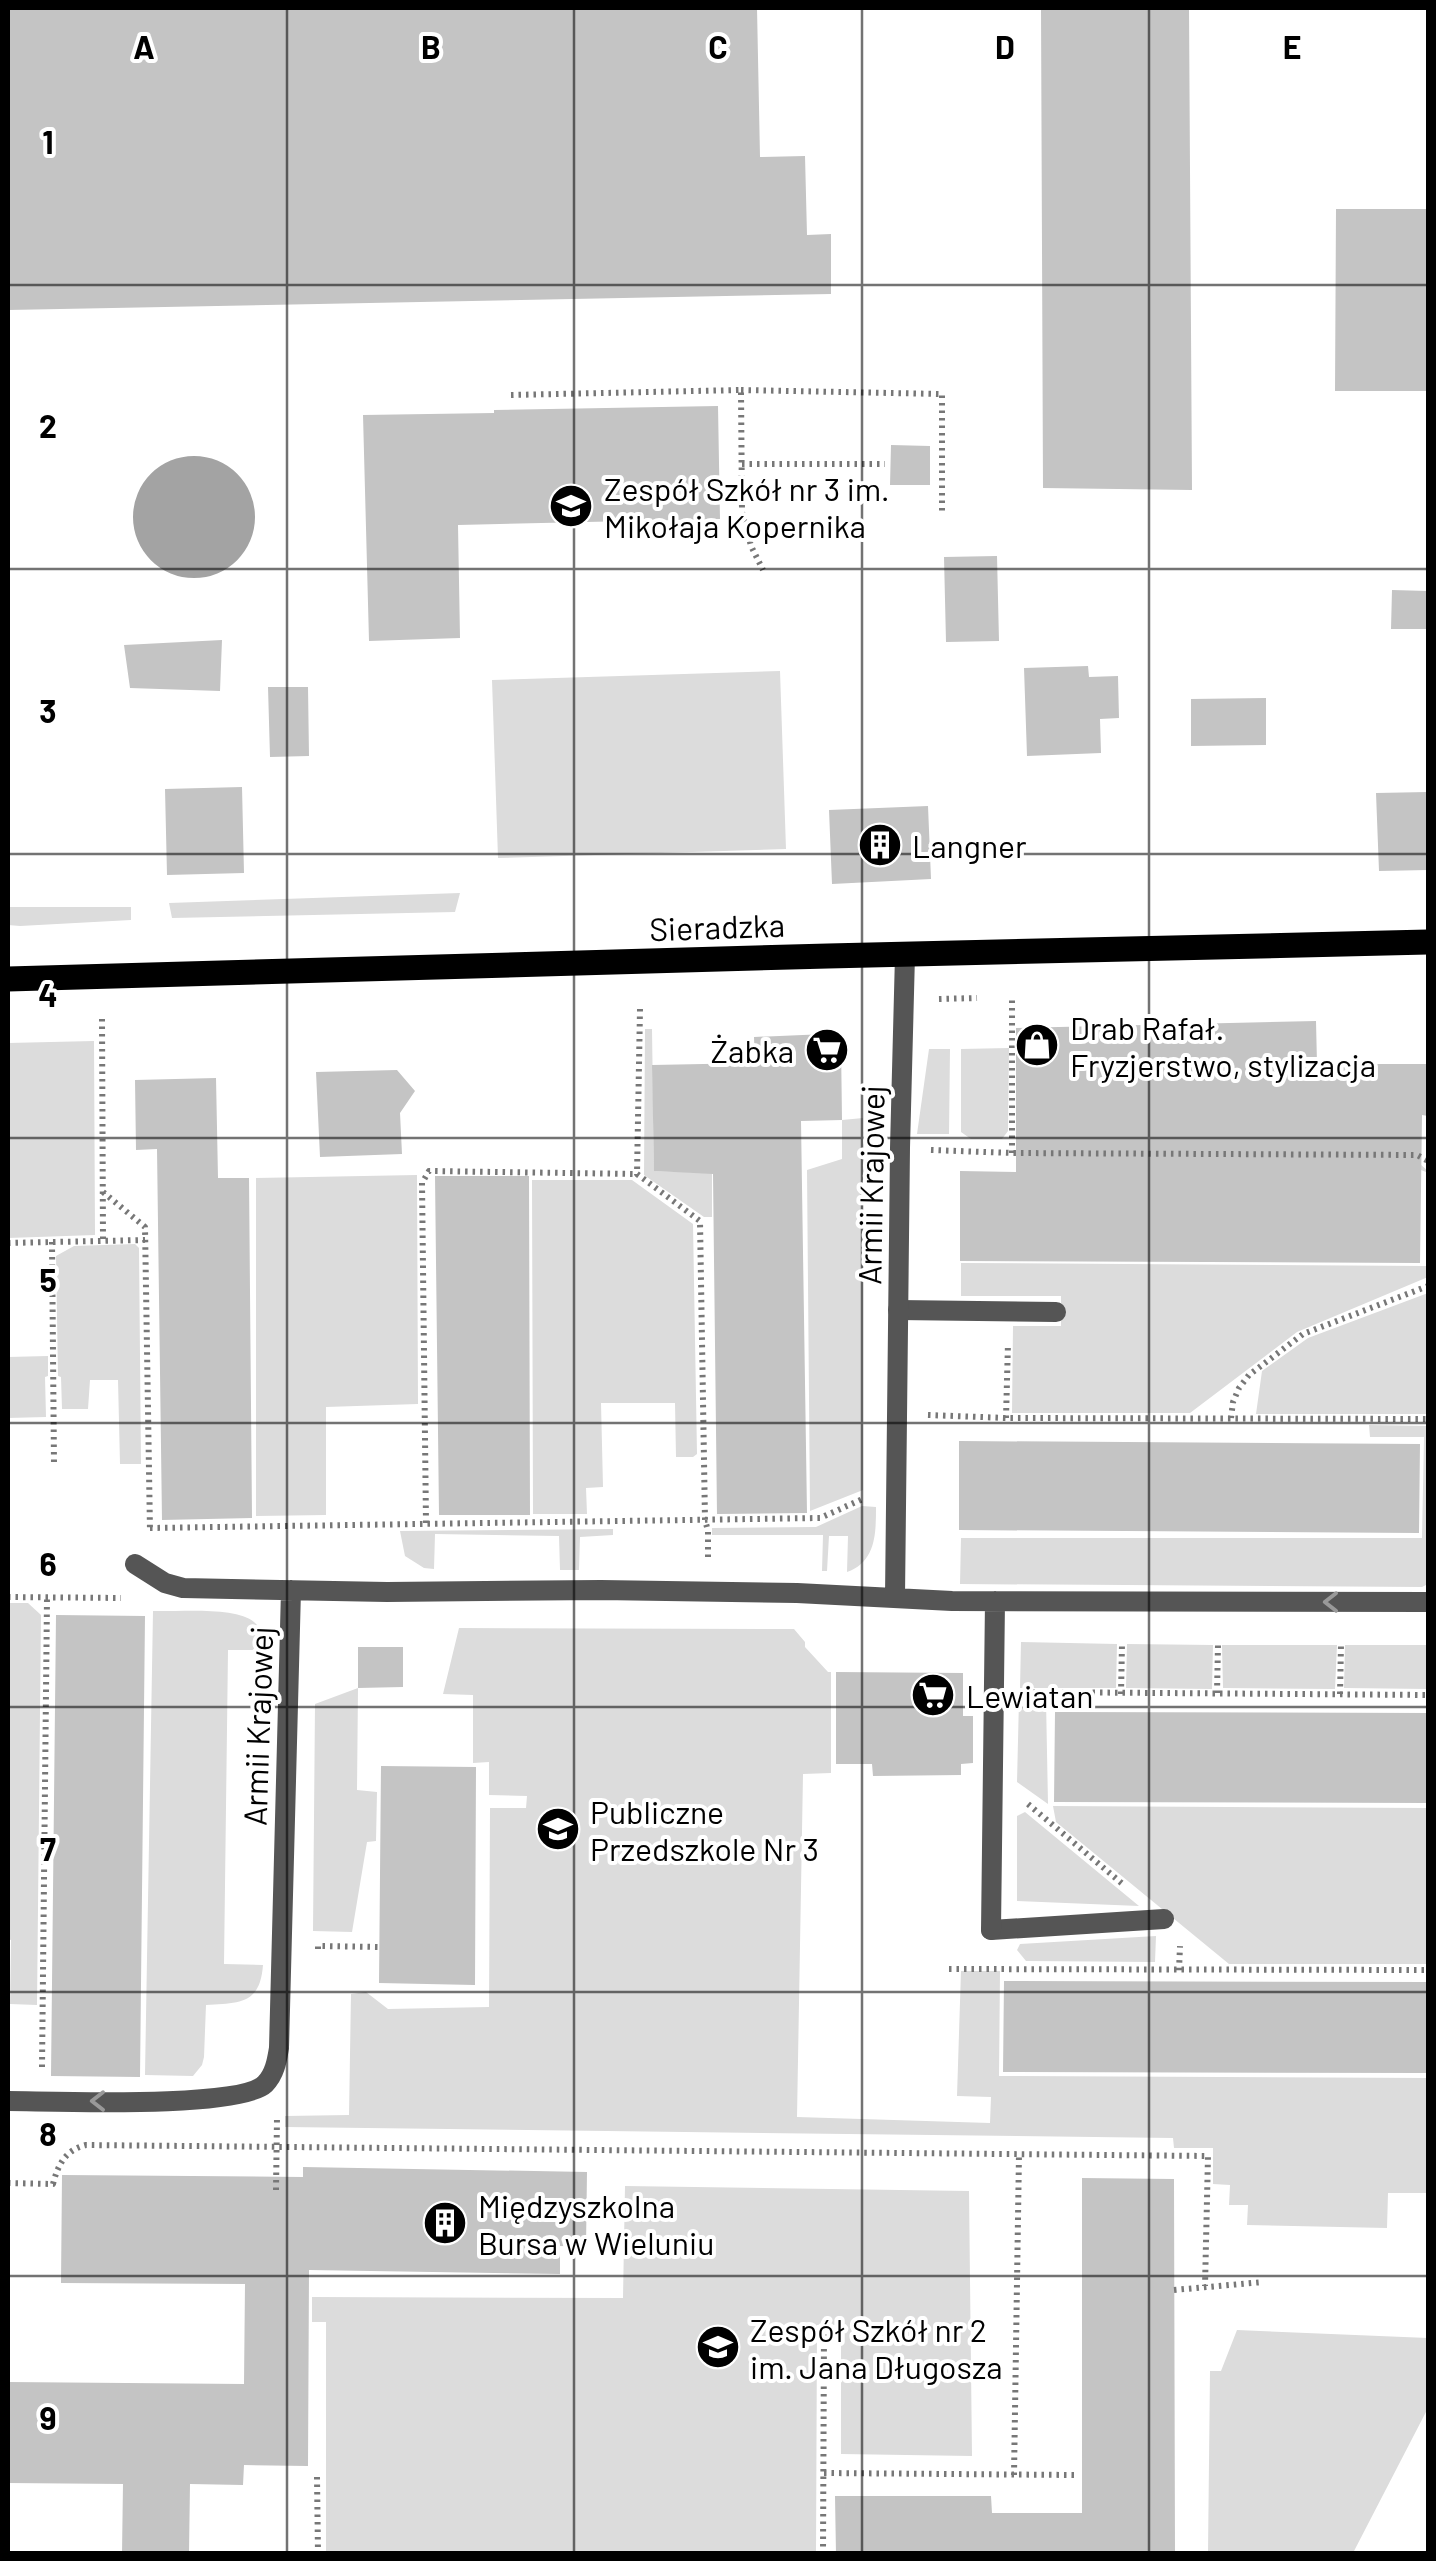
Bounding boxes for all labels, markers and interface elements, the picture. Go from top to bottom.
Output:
text: A [133,27,155,65]
text: B [421,27,441,65]
text: C [708,27,728,65]
text: D [995,27,1015,65]
text: E [1283,27,1301,65]
text: 1 [42,122,54,160]
text: 2 [39,406,57,444]
place label: Zespół Szkół nr 3 im. Mikołaja Kopernika [604,469,890,544]
school or university icon: Zespół Szkół nr 3 im. Mikołaja Kopernika [548,483,594,529]
text: 3 [39,691,57,729]
building icon: Langner [857,822,903,868]
place label: Langner [912,826,1027,864]
street label: Sieradzka [649,905,785,947]
text: 4 [38,975,58,1013]
place label: Drab Rafał. Fryzjerstwo, stylizacja [1070,1008,1376,1083]
shop icon: Drab Rafał. Fryzjerstwo, stylizacja [1014,1022,1060,1068]
supermarket icon: Żabka [804,1027,850,1073]
place label: Żabka [711,1031,794,1069]
street label: Armii Krajowej [849,1085,891,1285]
text: 5 [39,1260,57,1298]
text: 6 [39,1544,57,1582]
one-way arrow [1323,1591,1338,1613]
street label: Armii Krajowej [235,1625,279,1827]
supermarket icon: Lewiatan [910,1672,956,1718]
place label: Lewiatan [966,1676,1094,1714]
place label: Publiczne Przedszkole Nr 3 [590,1792,819,1867]
school or university icon: Publiczne Przedszkole Nr 3 [535,1806,581,1852]
text: 7 [40,1829,56,1867]
one-way arrow [90,2090,106,2112]
text: 8 [39,2114,57,2152]
place label: Międzyszkolna Bursa w Wieluniu [478,2186,714,2261]
building icon: Międzyszkolna Bursa w Wieluniu [422,2200,468,2246]
place label: Zespół Szkół nr 2 im. Jana Długosza [750,2310,1002,2385]
school or university icon: Zespół Szkół nr 2 im. Jana Długosza [695,2324,741,2370]
text: 9 [40,2398,57,2436]

